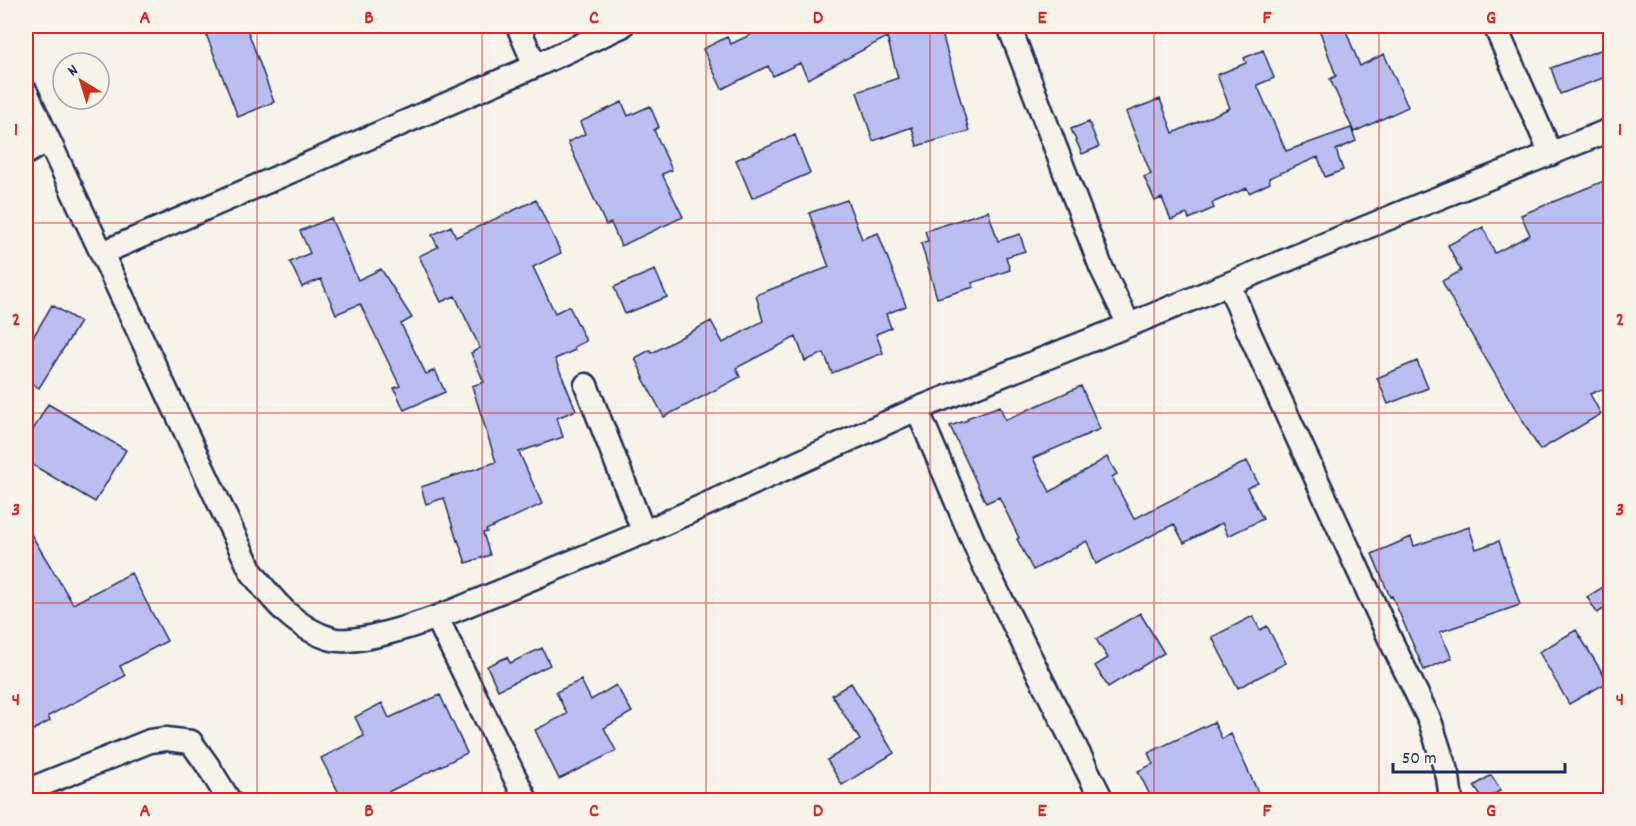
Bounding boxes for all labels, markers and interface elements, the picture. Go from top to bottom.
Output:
text: A [140,5,151,33]
text: B [364,5,374,33]
text: C [589,5,599,33]
text: D [813,5,824,33]
text: E [1037,5,1047,33]
text: F [1263,5,1273,33]
text: G [1486,5,1496,33]
north arrow [51,51,111,111]
text: N [63,60,84,83]
text: 1 [14,117,18,145]
text: 1 [1618,117,1622,145]
text: 2 [12,307,20,335]
text: 2 [1616,307,1624,335]
text: 3 [12,497,20,525]
text: 3 [1616,497,1624,525]
text: 4 [12,687,20,715]
text: 4 [1616,687,1624,715]
scale bar [1393,736,1566,774]
text: 50 m [1402,747,1437,772]
text: A [140,798,151,826]
text: B [364,798,374,826]
text: C [589,798,599,826]
text: D [813,798,824,826]
text: E [1037,798,1047,826]
text: F [1263,798,1273,826]
text: G [1486,798,1496,826]

